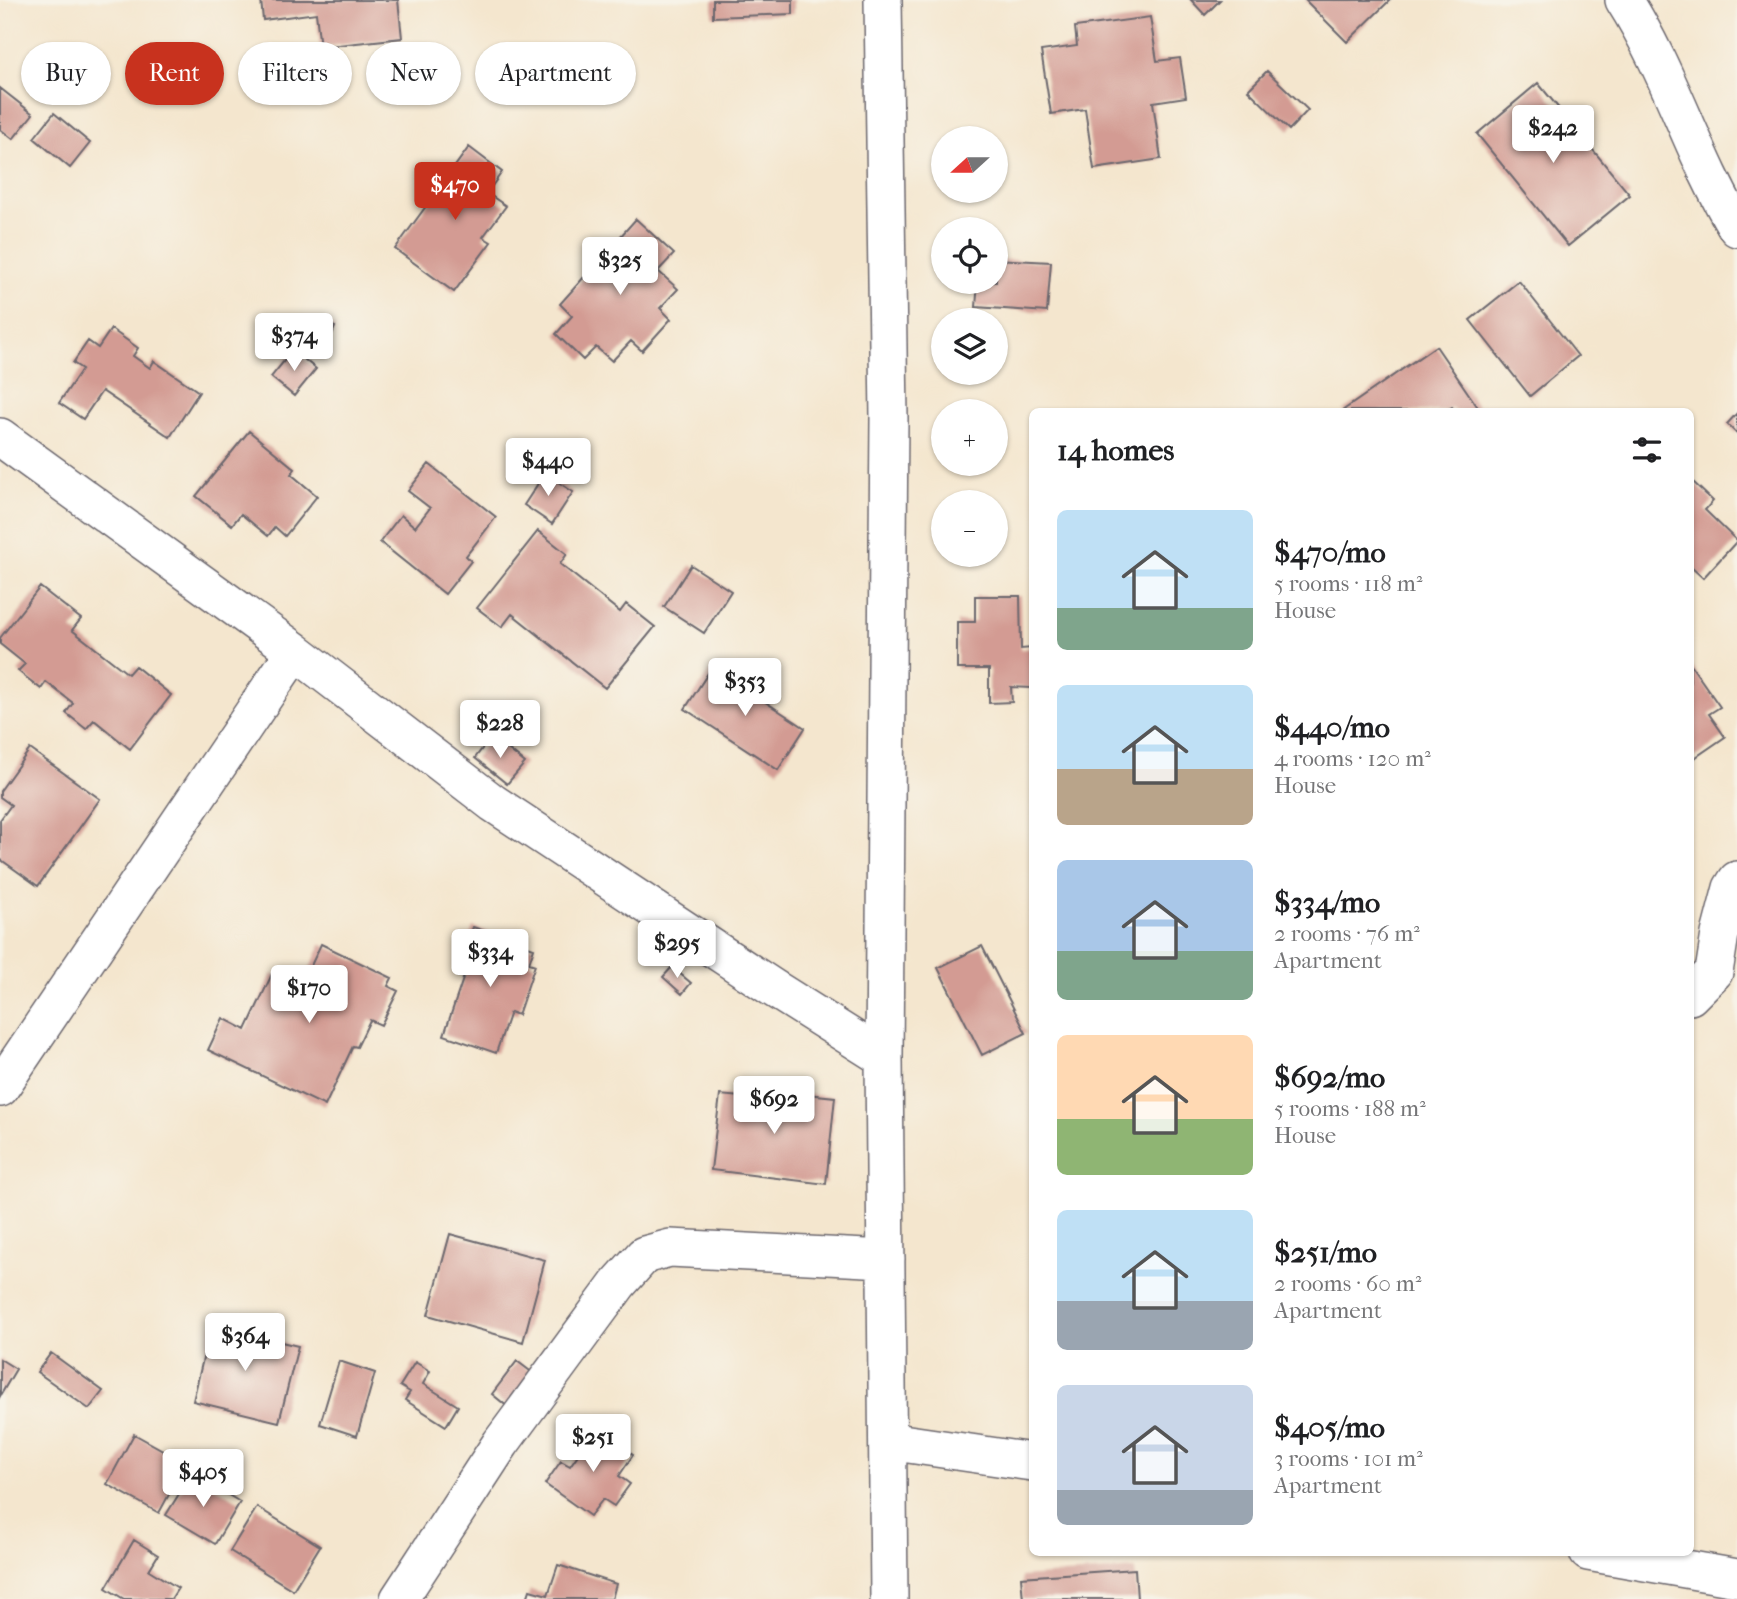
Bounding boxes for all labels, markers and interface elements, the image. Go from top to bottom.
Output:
chip: Buy [21,42,111,105]
chip: Rent [125,42,224,105]
chip: Filters [238,42,352,105]
chip: New [366,42,461,105]
chip: Apartment [475,42,636,105]
pin: $242 [1512,106,1594,165]
text: $242 [1528,114,1578,141]
north arrow [931,126,1008,203]
map controls [931,126,1008,567]
pin: $470 [414,162,496,222]
text: $470 [430,171,480,198]
button: locate [931,217,1008,294]
pin: $325 [579,238,661,297]
text: $325 [598,246,642,273]
button: layers [931,308,1008,385]
pin: $374 [253,314,335,373]
text: $374 [271,322,317,349]
button: + [931,399,1008,476]
icon: filters [1628,431,1666,469]
text: 14 homes [1057,433,1174,468]
pin: $440 [507,438,589,498]
text: $440 [522,447,574,474]
button: − [931,490,1008,567]
text: $470/mo [1274,535,1386,570]
icon: home [1113,538,1197,622]
text: 5 rooms · 118 m² [1274,570,1422,597]
text: House [1274,597,1336,624]
pin: $353 [704,658,786,718]
text: $353 [724,667,766,694]
pin: $228 [459,700,541,760]
text: $228 [476,709,524,736]
text: $440/mo [1274,710,1390,745]
icon: home [1113,713,1197,797]
text: 4 rooms · 120 m² [1274,745,1431,772]
text: House [1274,772,1336,799]
text: $334/mo [1274,885,1380,920]
icon: home [1113,888,1197,972]
pin: $295 [636,920,718,980]
text: 2 rooms · 76 m² [1274,920,1420,947]
text: $295 [654,929,700,956]
pin: $334 [449,930,531,989]
text: $334 [467,938,513,965]
text: Apartment [1274,947,1382,974]
pin: $170 [268,965,350,1025]
text: $170 [287,974,331,1001]
text: $692/mo [1274,1060,1385,1095]
icon: home [1113,1063,1197,1147]
pin: $692 [733,1076,815,1136]
text: $692 [750,1085,799,1112]
text: 5 rooms · 188 m² [1274,1095,1426,1122]
text: House [1274,1122,1336,1149]
text: $251/mo [1274,1235,1377,1270]
icon: home [1113,1238,1197,1322]
text: 2 rooms · 60 m² [1274,1270,1421,1297]
text: Apartment [1274,1297,1382,1324]
pin: $364 [204,1314,286,1373]
text: $364 [221,1322,269,1349]
text: $405/mo [1274,1410,1385,1445]
icon: home [1113,1413,1197,1497]
pin: $251 [552,1414,634,1474]
text: $251 [572,1423,614,1450]
text: 3 rooms · 101 m² [1274,1445,1423,1472]
pin: $405 [162,1450,244,1509]
text: $405 [179,1458,227,1485]
text: Apartment [1274,1472,1382,1499]

